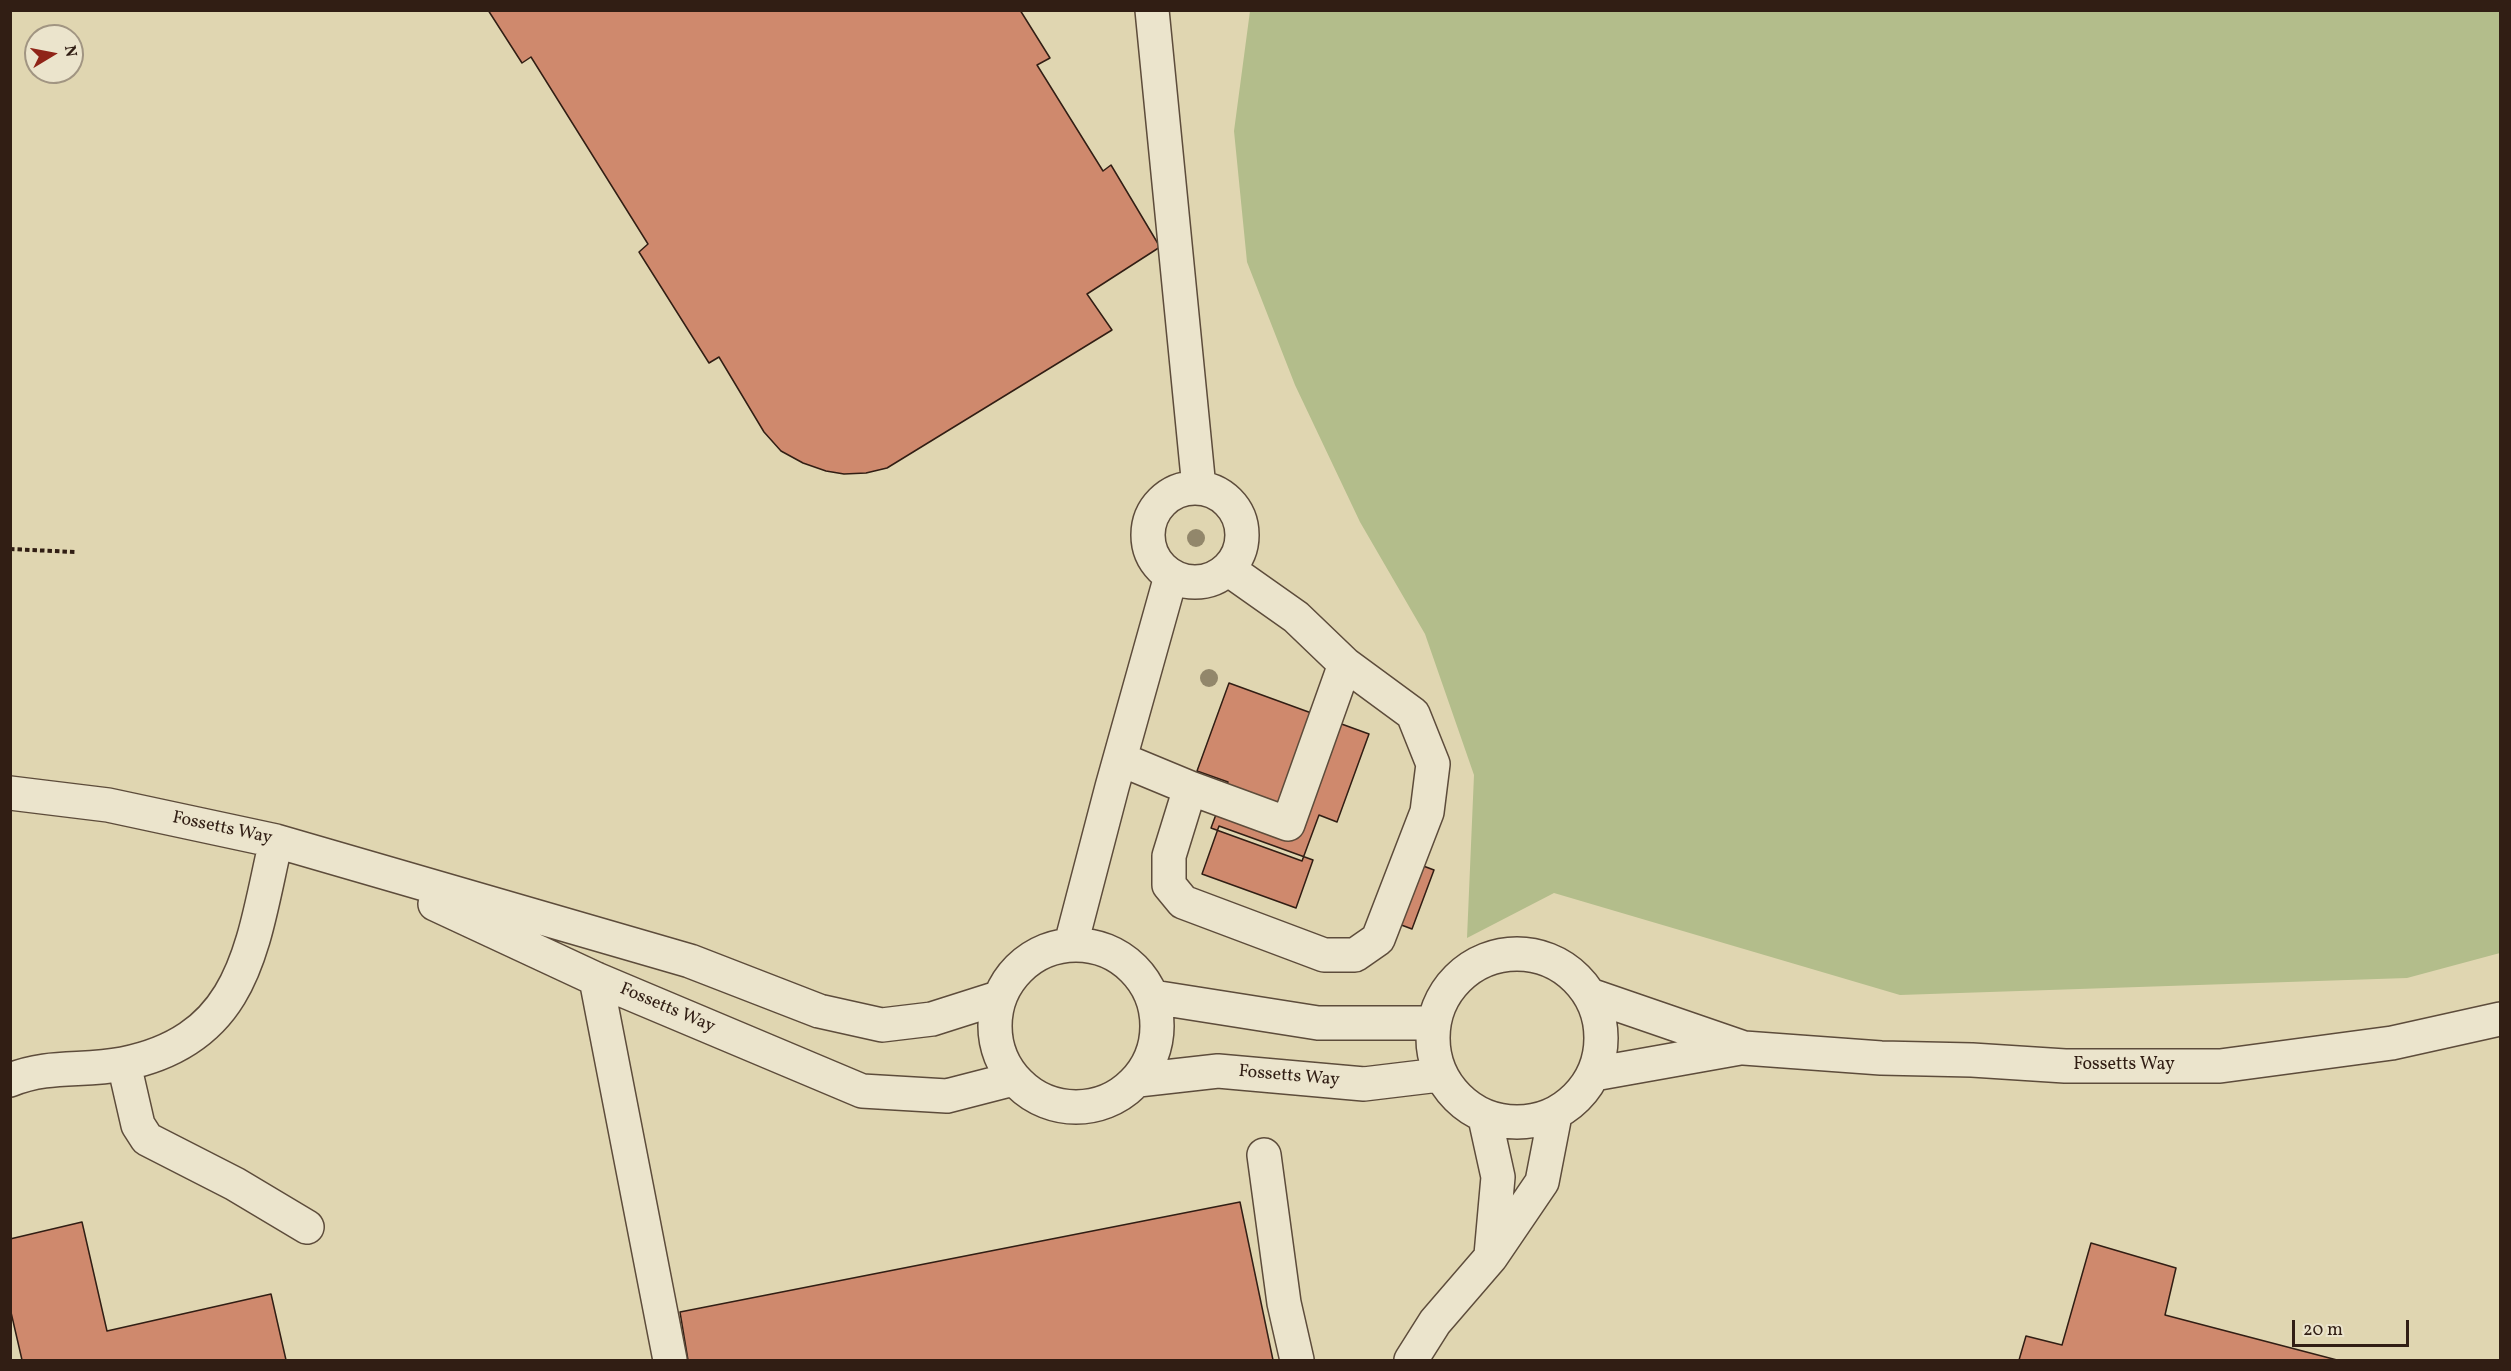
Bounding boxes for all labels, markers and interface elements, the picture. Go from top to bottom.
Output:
north arrow [24,24,84,84]
text: N [58,44,82,59]
street label: Fossetts Way [170,808,274,850]
street label: Fossetts Way [616,979,718,1039]
street label: Fossetts Way [2073,1055,2175,1077]
street label: Fossetts Way [1238,1062,1340,1092]
scale bar [2295,1308,2412,1346]
text: 20 m [2303,1318,2343,1343]

